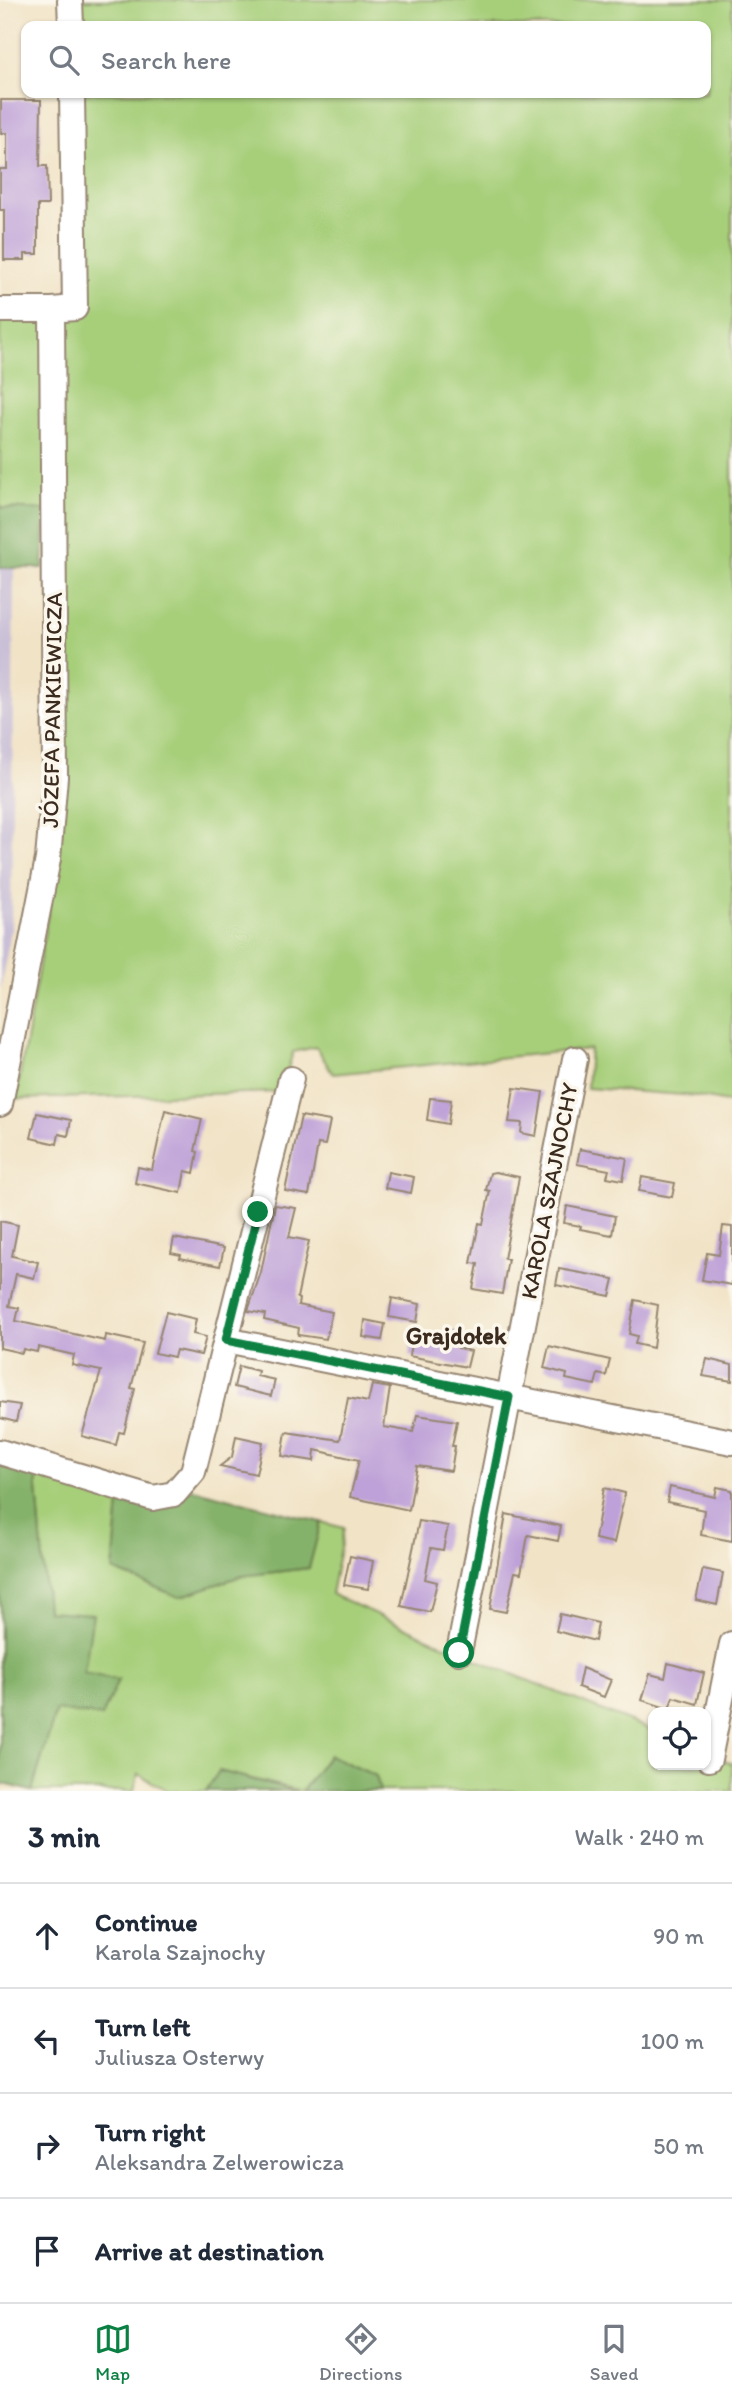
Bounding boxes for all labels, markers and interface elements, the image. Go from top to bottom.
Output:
search box [21,21,711,98]
icon: search [45,41,83,79]
text: Search here [101,44,231,76]
street label: JÓZEFA PANKIEWICZA [36,592,68,828]
street label: KAROLA SZAJNOCHY [514,1080,584,1302]
route end [242,1196,273,1227]
district label: Grajdołek [406,1321,507,1351]
route start [443,1637,474,1668]
map controls [648,1707,711,1770]
button: locate [648,1707,711,1770]
text: 3 min [28,1818,100,1855]
text: Walk · 240 m [574,1823,704,1851]
text: Continue [95,1906,198,1938]
icon: ahead [28,1917,66,1955]
text: 90 m [653,1922,704,1950]
text: Karola Szajnochy [95,1938,265,1966]
text: Turn left [95,2011,191,2043]
icon: left [28,2022,66,2060]
text: 100 m [640,2027,704,2055]
text: Juliusza Osterwy [95,2043,264,2071]
text: Turn right [95,2116,206,2148]
icon: right [28,2127,66,2165]
text: 50 m [653,2132,704,2160]
text: Aleksandra Zelwerowicza [95,2148,344,2176]
icon: arrive [28,2232,66,2270]
text: Arrive at destination [95,2235,324,2267]
tab: Map [94,2320,132,2385]
tab: Directions [319,2320,403,2385]
tab: Saved [590,2320,638,2385]

